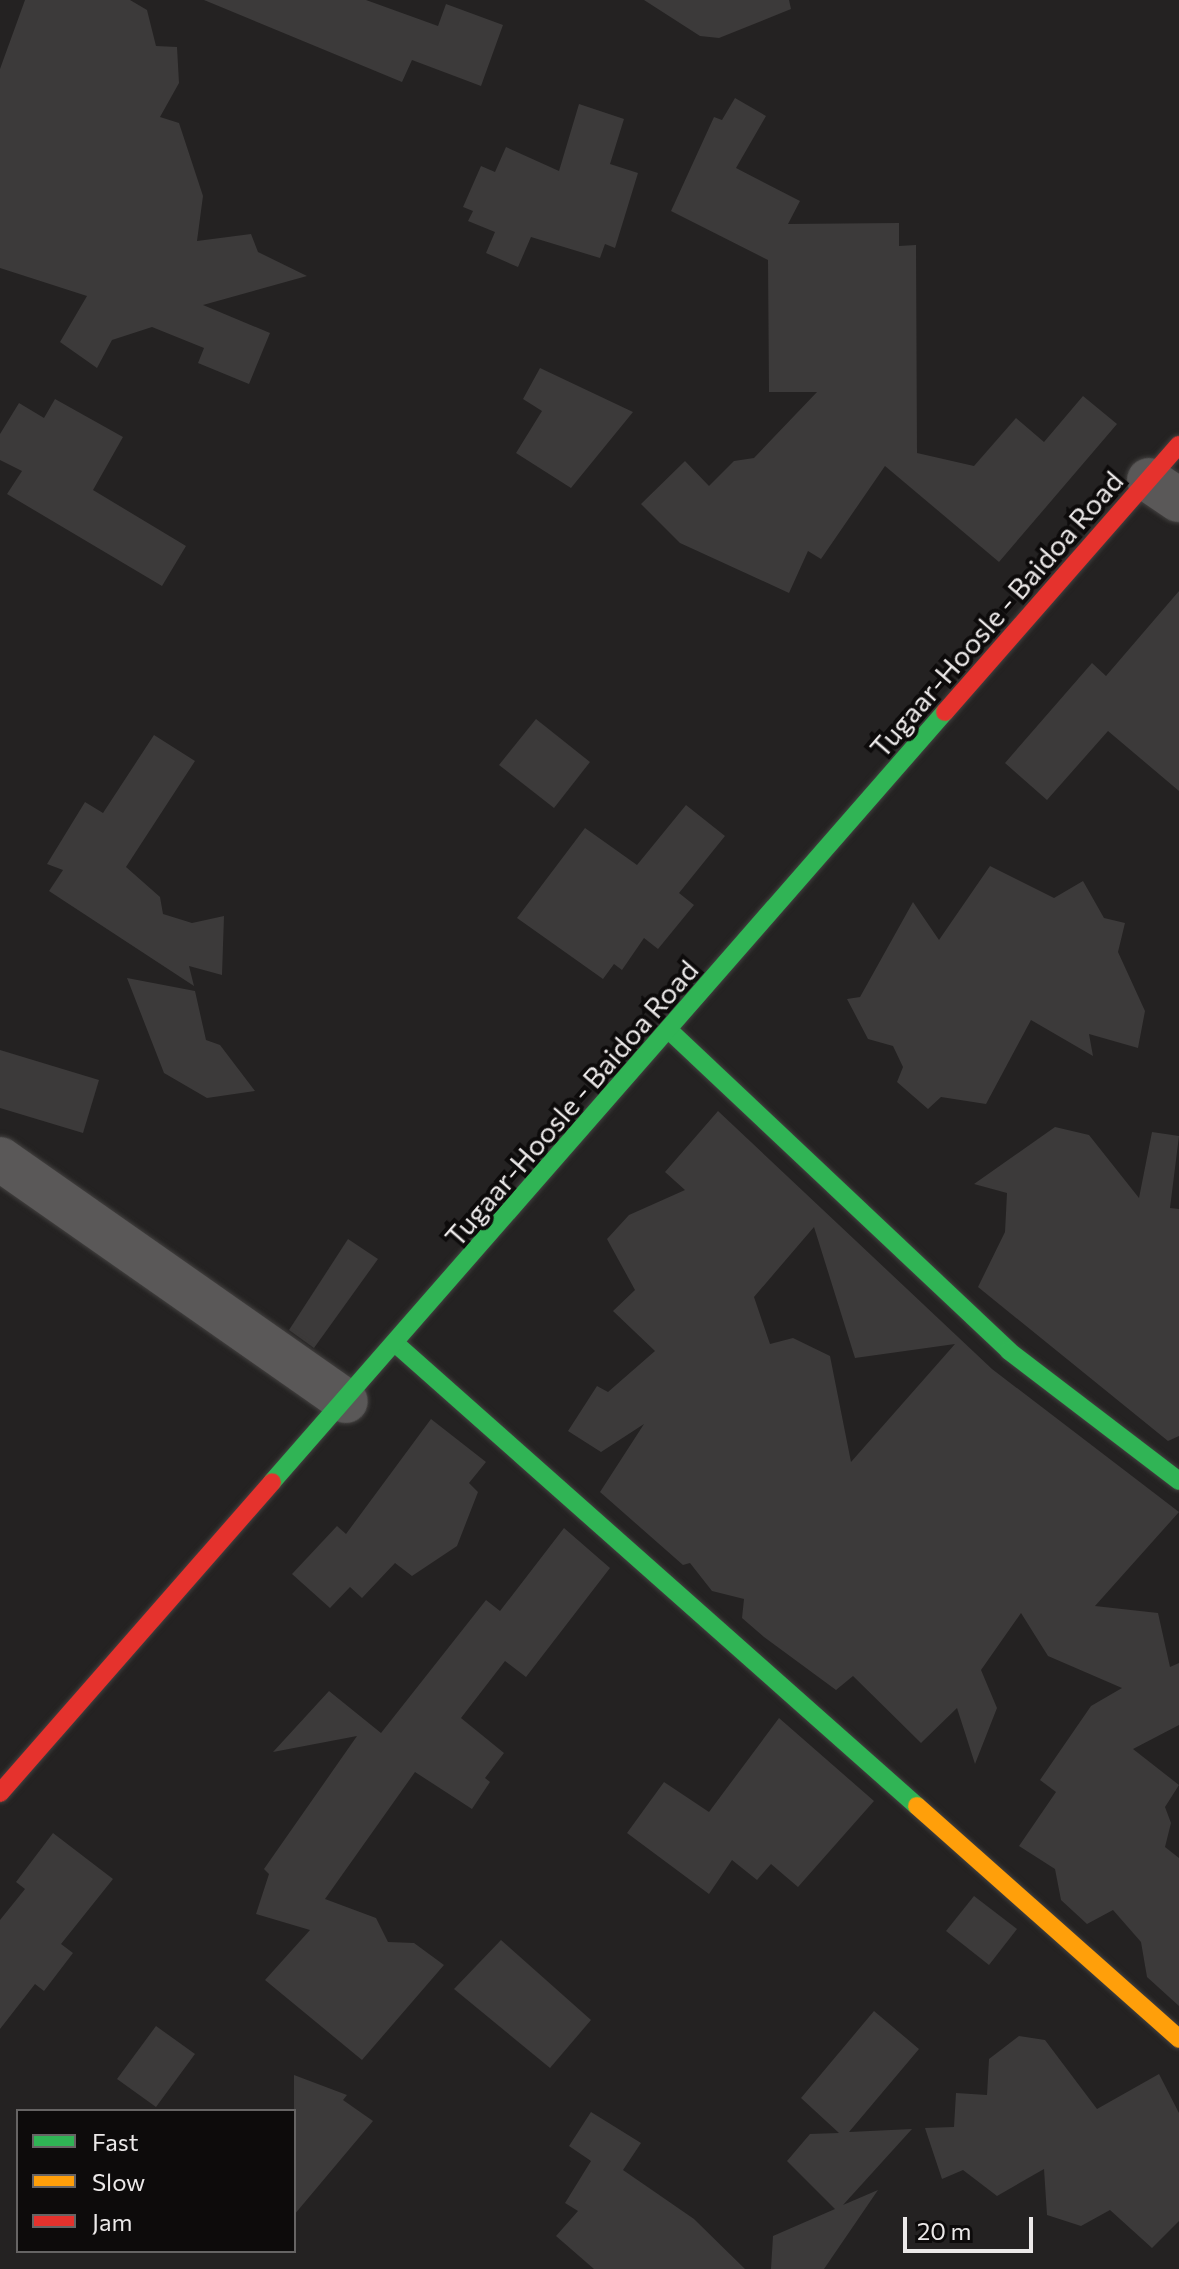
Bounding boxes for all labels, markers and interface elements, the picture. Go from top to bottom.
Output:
street label: Tugaar-Hoosle - Baidoa Road [863,464,1129,764]
street label: Tugaar-Hoosle - Baidoa Road [438,953,704,1253]
legend [16,2109,296,2253]
text: Fast [92,2127,139,2156]
text: Slow [92,2167,145,2196]
scale bar [907,2201,1037,2251]
text: Jam [92,2207,132,2236]
text: 20 m [917,2216,971,2245]

